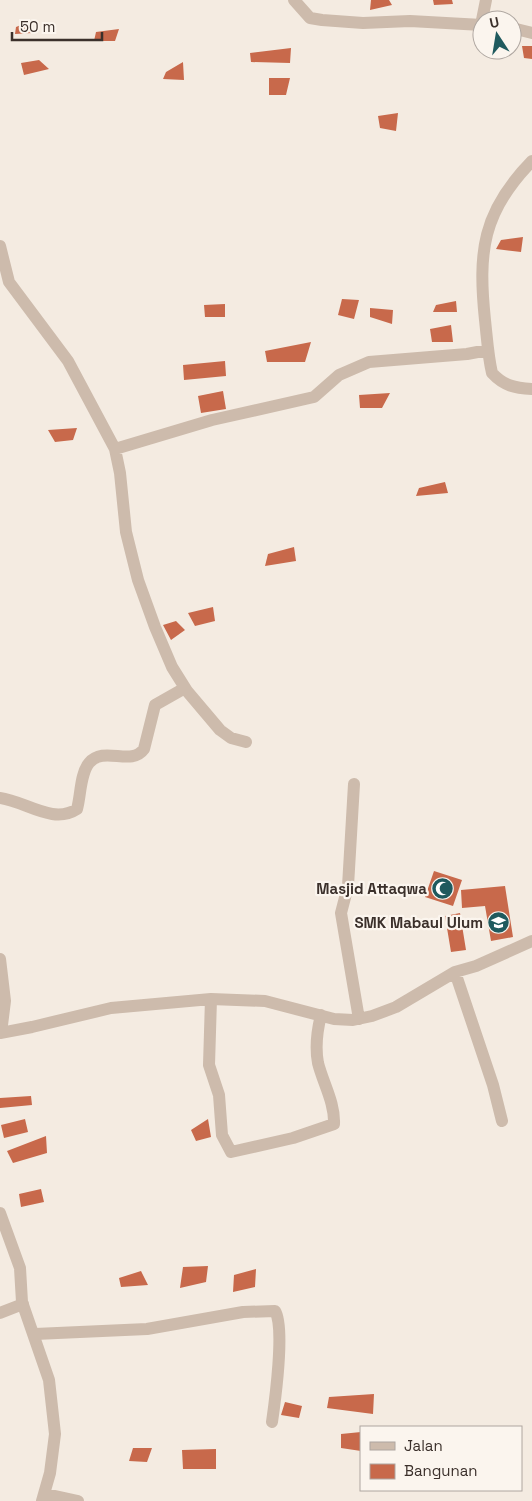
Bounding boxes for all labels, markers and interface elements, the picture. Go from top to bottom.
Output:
scale bar [12,10,102,42]
north arrow [472,10,522,60]
text: U [488,13,501,32]
text: 50 m [20,17,55,36]
mosque icon: Masjid Attaqwa [431,876,455,900]
place label: Masjid Attaqwa [316,879,427,898]
school or university icon: SMK Mabaul Ulum [487,910,511,934]
place label: SMK Mabaul Ulum [354,913,483,932]
legend [360,1426,522,1491]
text: Jalan [404,1436,443,1455]
text: Bangunan [404,1461,478,1480]

